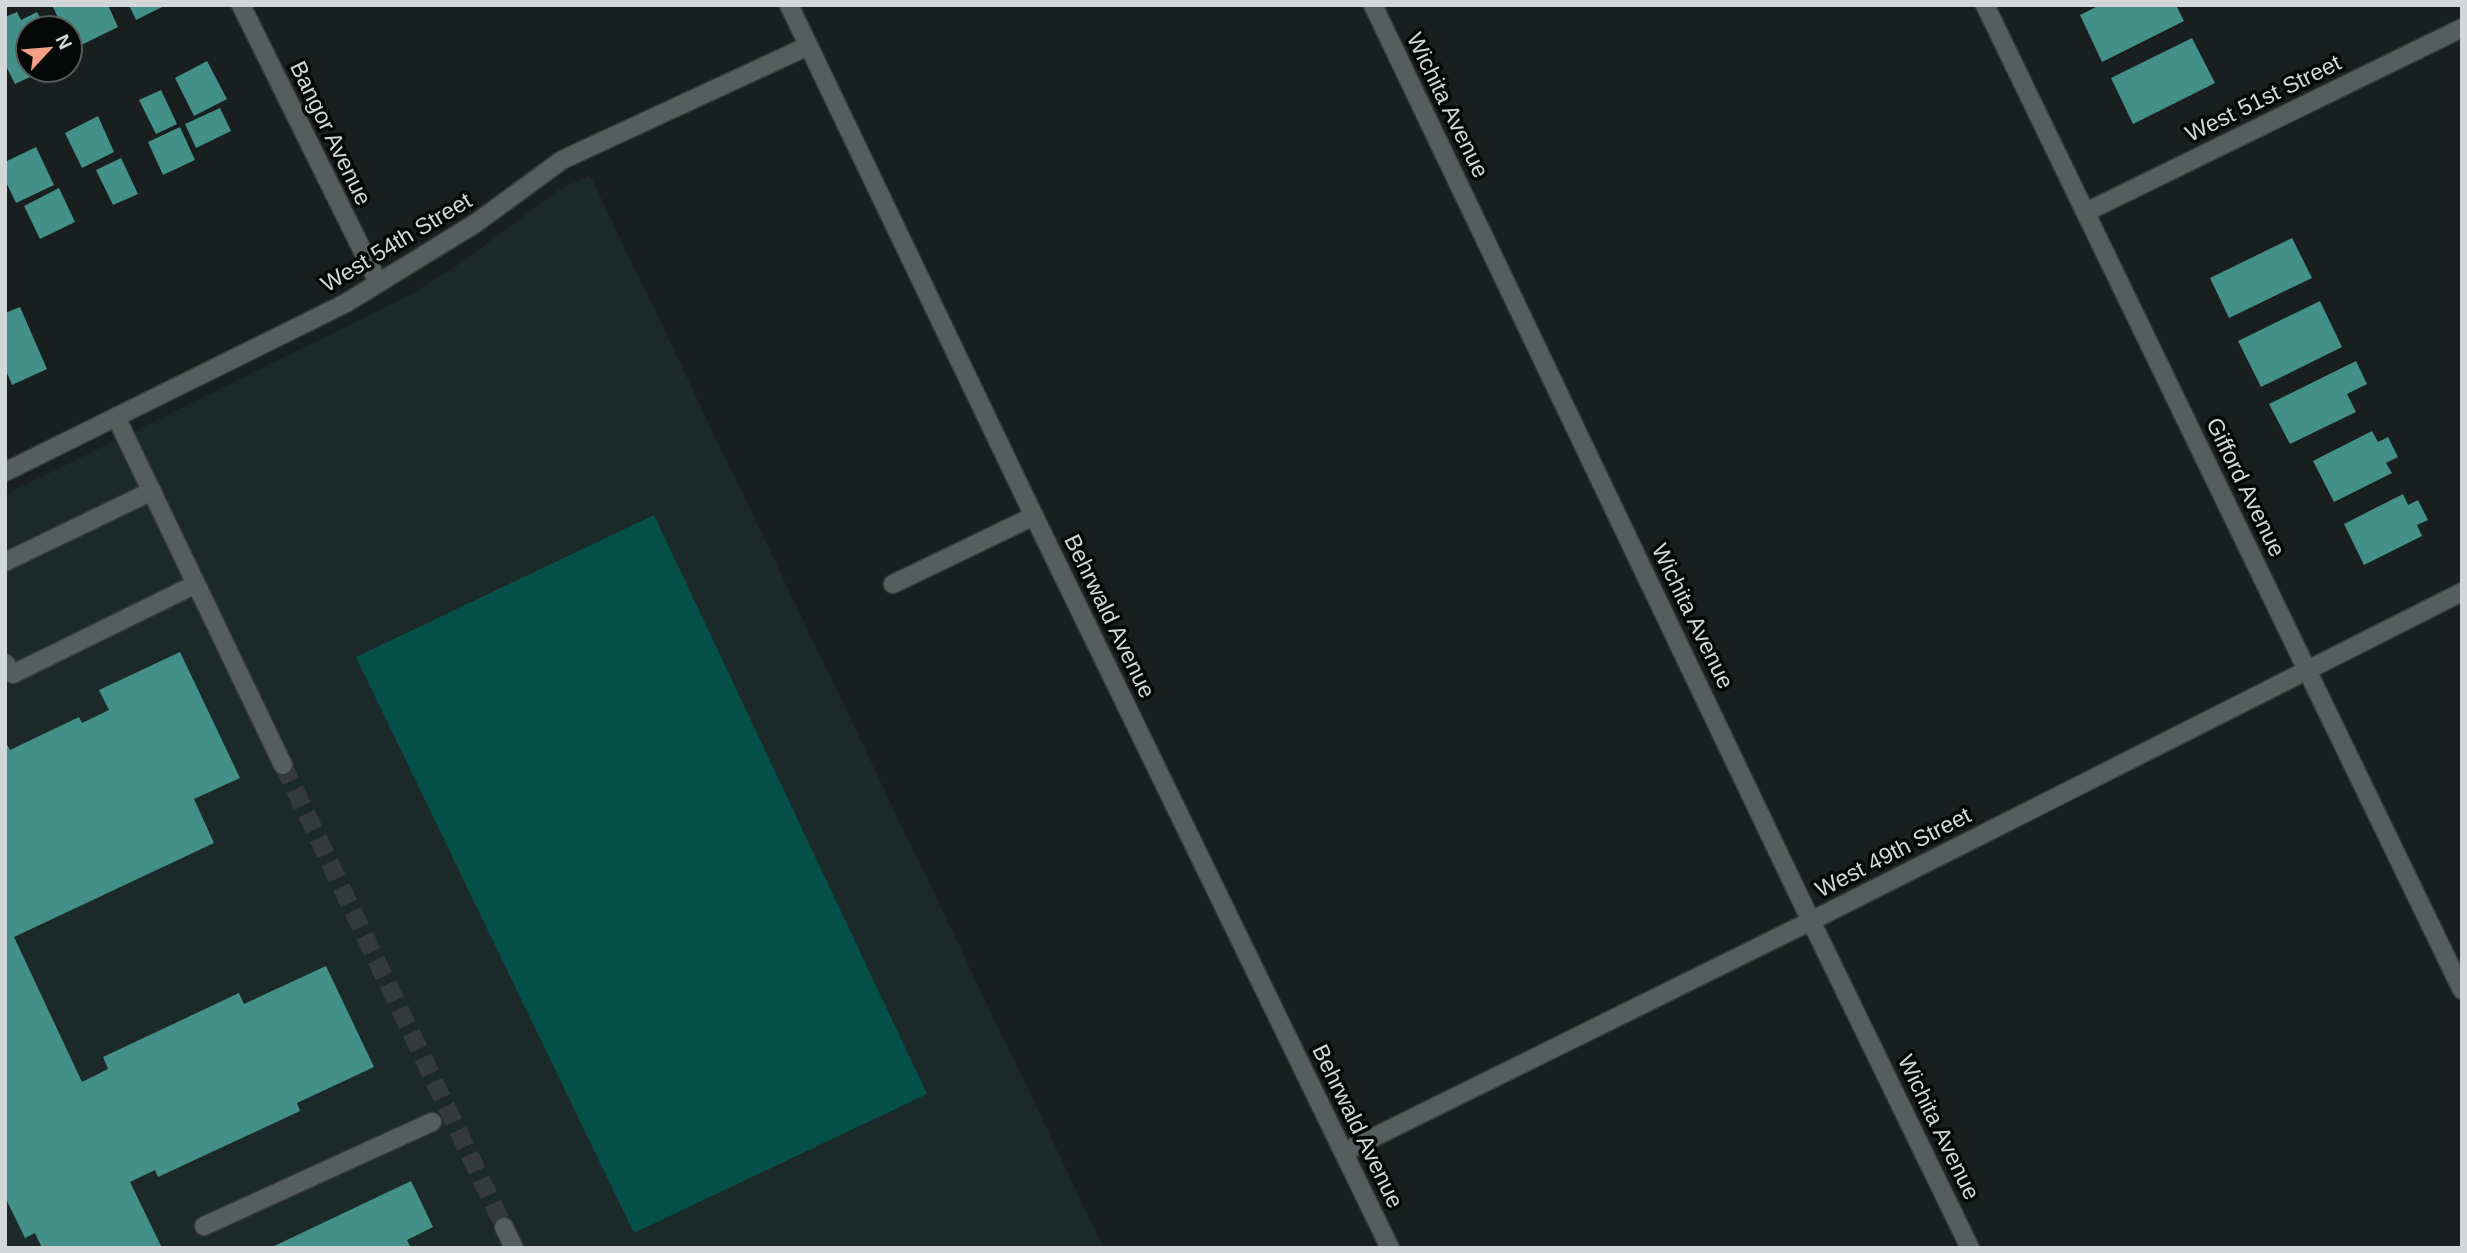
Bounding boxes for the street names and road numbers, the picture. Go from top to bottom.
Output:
street label: Wichita Avenue [1402,28,1494,182]
street label: West 51st Street [2181,49,2345,147]
street label: Bangor Avenue [285,57,377,209]
street label: West 54th Street [316,187,476,297]
street label: Gifford Avenue [2201,413,2291,561]
street label: Behrwald Avenue [1059,530,1161,702]
street label: Wichita Avenue [1647,539,1739,693]
street label: West 49th Street [1811,801,1976,902]
street label: Behrwald Avenue [1307,1040,1409,1212]
street label: Wichita Avenue [1893,1050,1985,1204]

